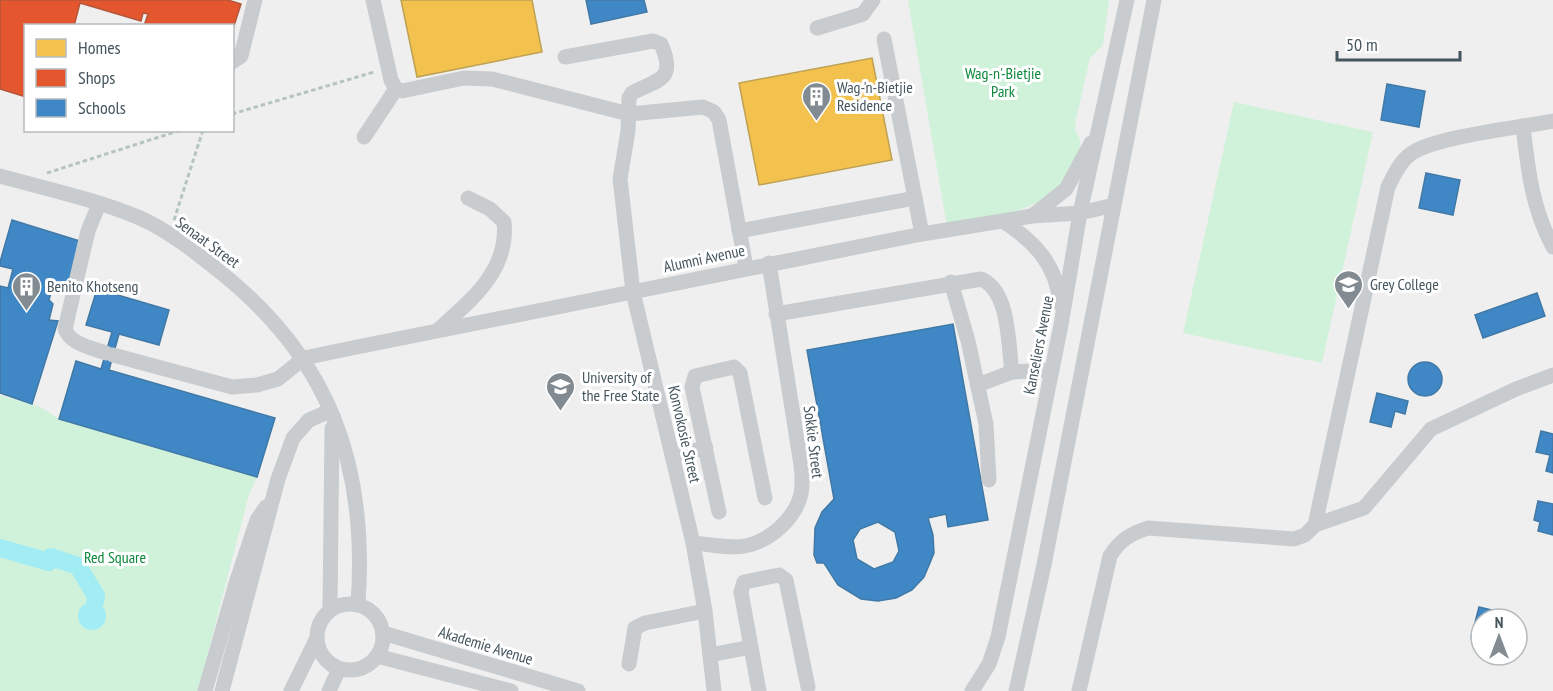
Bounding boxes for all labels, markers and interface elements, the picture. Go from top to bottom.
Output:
legend [24,24,234,132]
scale bar [1337,24,1460,62]
text: 50 m [1346,33,1378,56]
text: Homes [78,36,121,59]
park label: Wag-n'-Bietjie Park [965,63,1041,101]
text: Shops [78,66,115,89]
place label: Wag-'n-Bietjie Residence [837,77,913,115]
building icon: Wag-'n-Bietjie Residence [800,80,832,122]
text: Schools [78,96,126,119]
street label: Senaat Street [172,212,244,272]
street label: Alumni Avenue [662,240,746,276]
school or university icon: Grey College [1333,268,1365,310]
building icon: Benito Khotseng [10,270,42,312]
place label: Grey College [1370,274,1439,294]
place label: Benito Khotseng [47,276,138,296]
street label: Kanseliers Avenue [1019,294,1057,396]
place label: University of the Free State [582,367,659,405]
school or university icon: University of the Free State [545,370,577,412]
street label: Konvokosie Street [664,383,706,485]
street label: Sokkie Street [800,405,828,480]
park label: Red Square [84,547,146,567]
north arrow [1469,607,1529,667]
text: N [1495,612,1503,632]
street label: Akademie Avenue [436,621,536,669]

